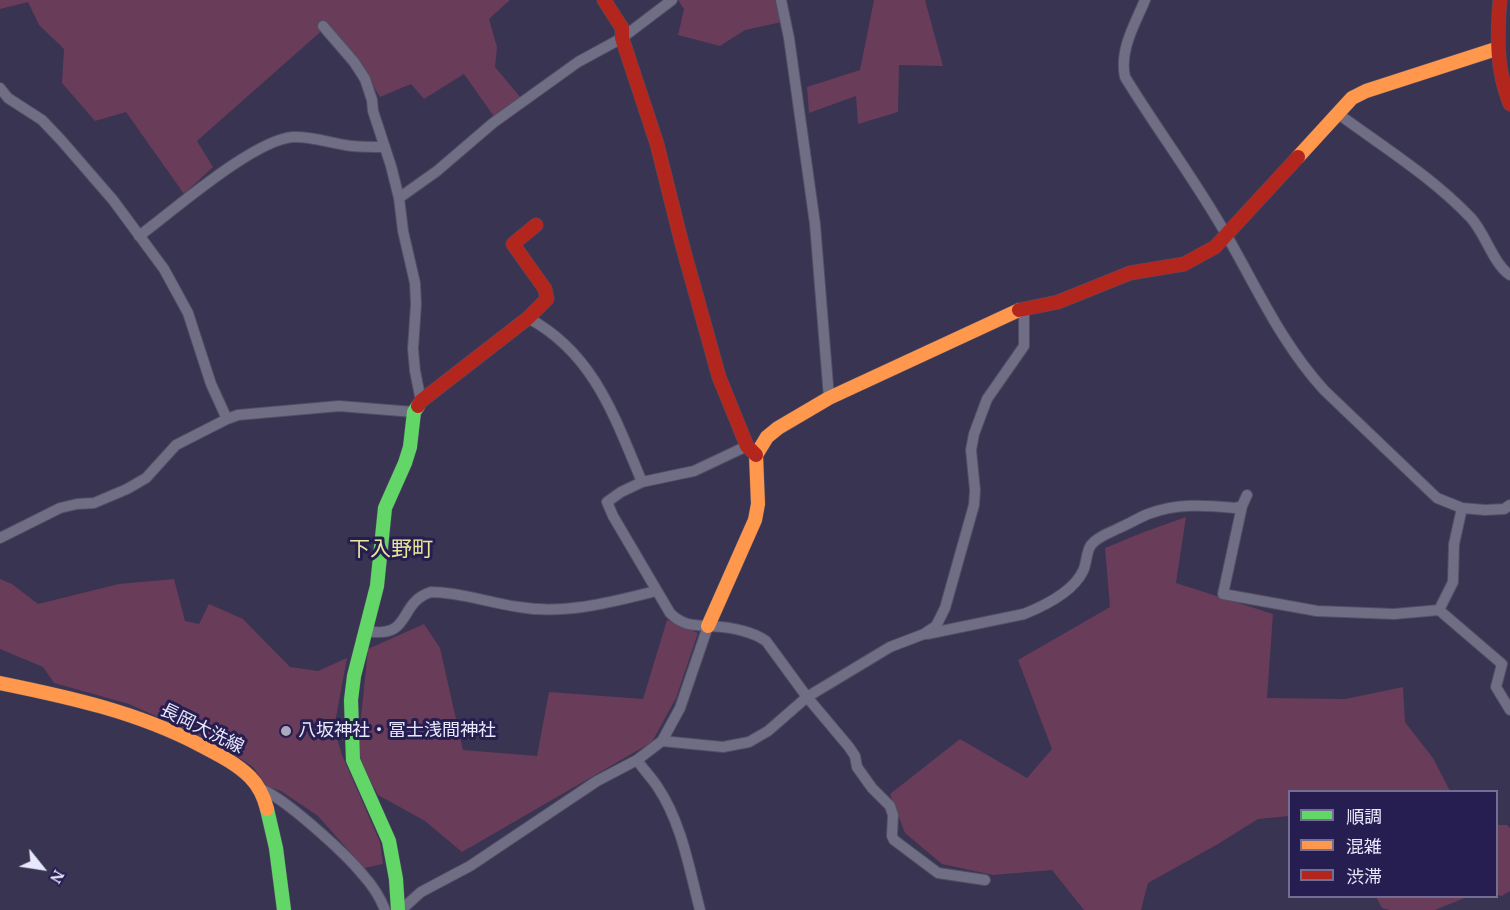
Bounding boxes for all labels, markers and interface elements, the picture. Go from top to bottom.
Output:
district label: 下入野町 [349,537,433,563]
street label: 長岡大洗線 [157,700,247,758]
place label: 八坂神社・冨士浅間神社 [298,720,496,742]
marker: 八坂神社・冨士浅間神社 [279,724,293,738]
legend [1288,790,1498,898]
text: 順調 [1346,804,1382,828]
text: 混雑 [1346,834,1382,858]
north arrow [12,838,72,898]
text: 渋滞 [1346,864,1382,888]
text: N [45,866,70,888]

